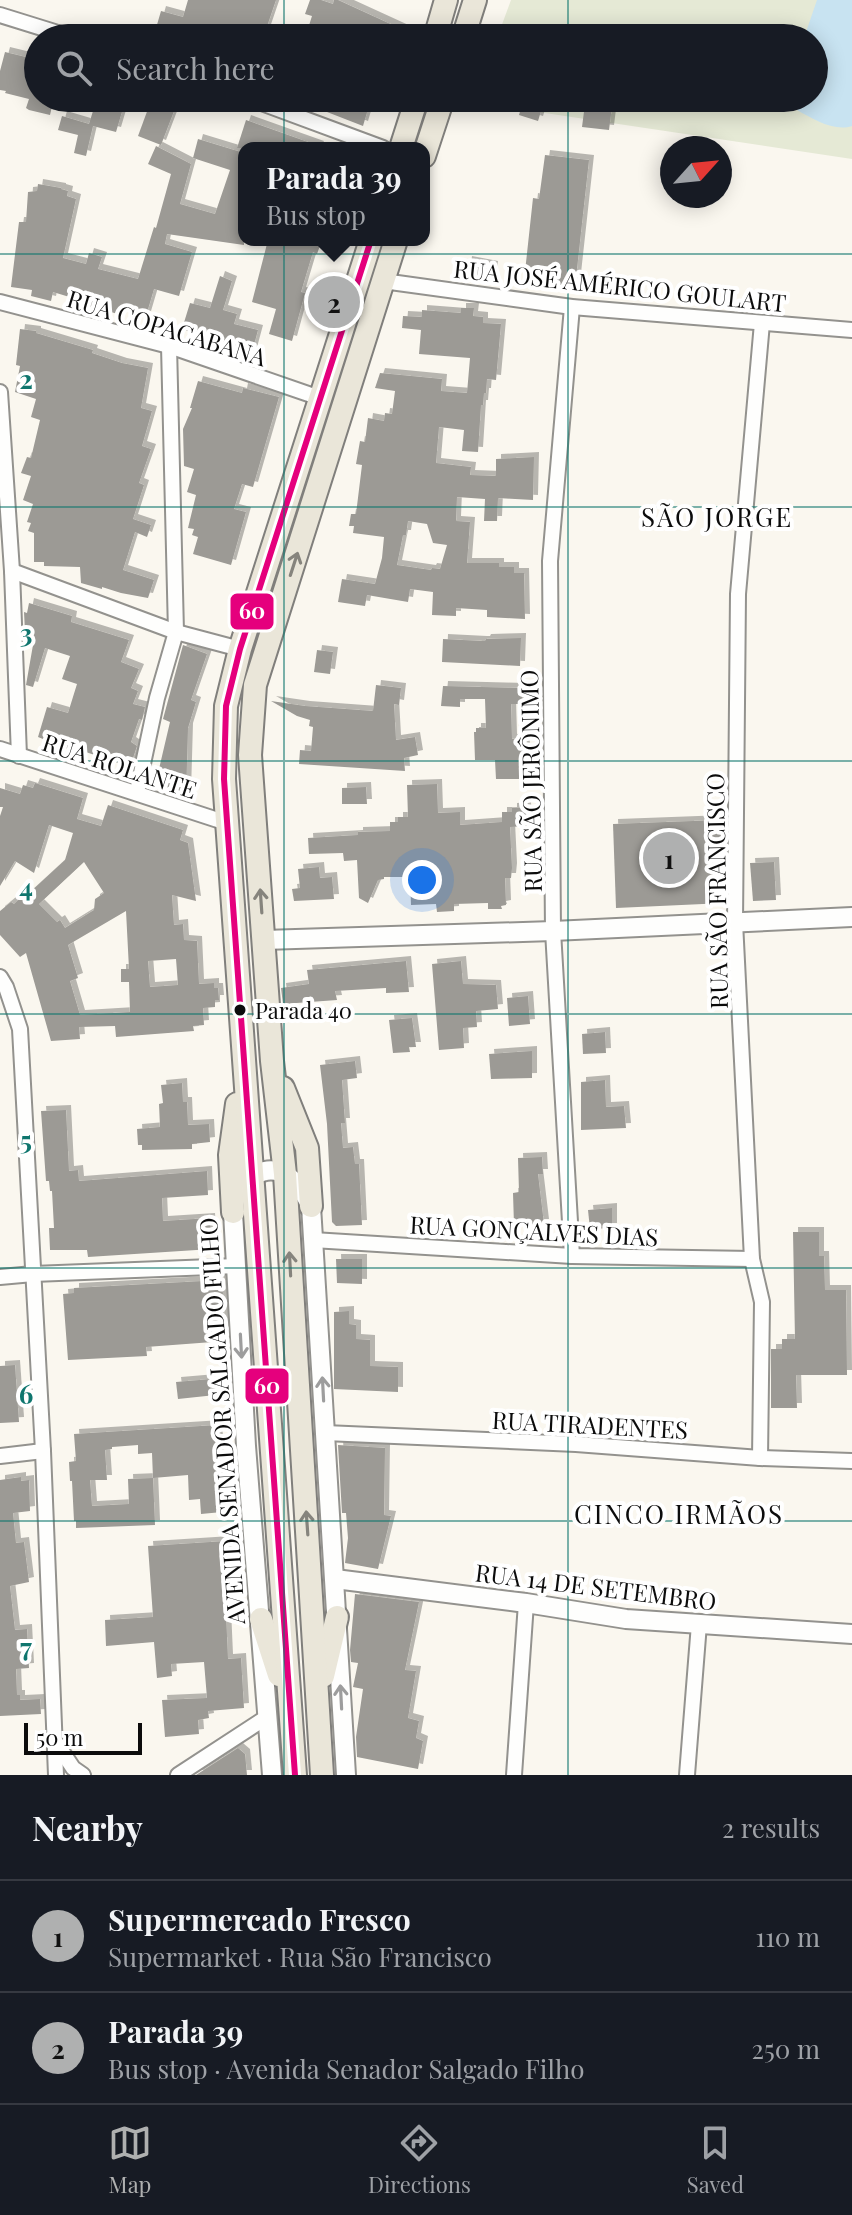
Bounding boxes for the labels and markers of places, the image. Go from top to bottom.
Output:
pin: 2 [308,272,360,332]
pin: 1 [643,828,695,888]
place label: Parada 40 [255,995,352,1025]
marker: Parada 40 [232,1002,248,1018]

